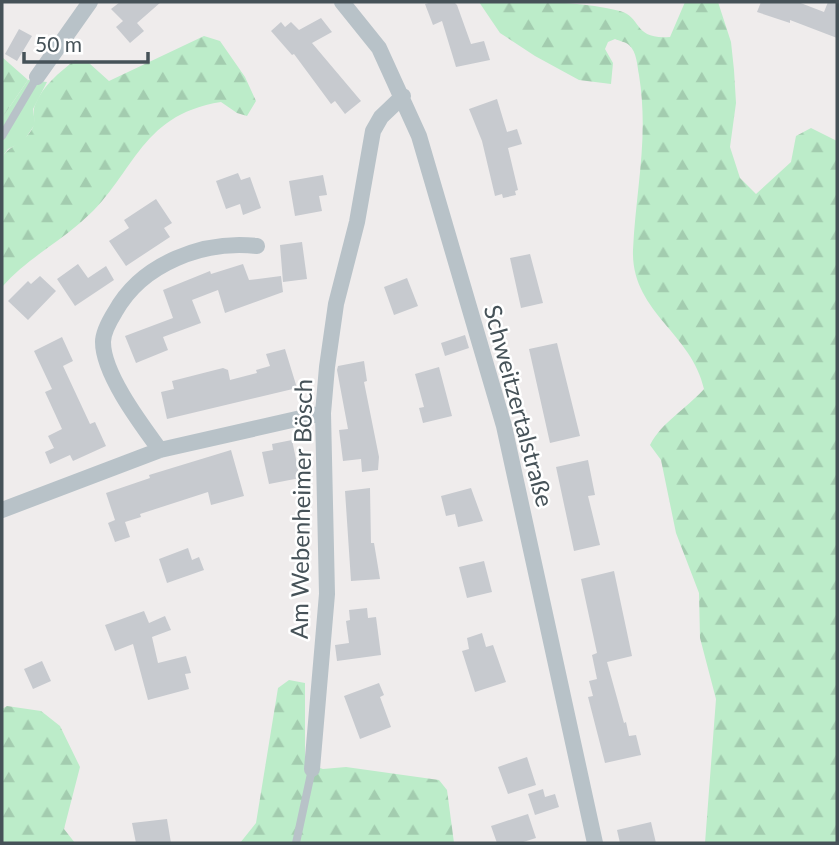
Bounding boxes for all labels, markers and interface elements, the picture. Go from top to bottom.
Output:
scale bar [24,21,149,65]
text: 50 m [35,31,82,56]
street label: Schweitzertalstraße [479,302,560,510]
street label: Am Webenheimer Bösch [284,379,317,639]

